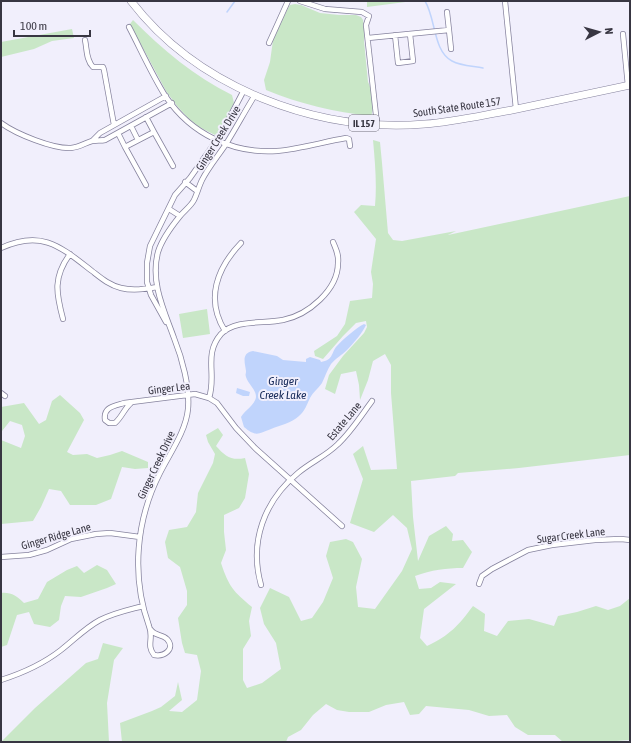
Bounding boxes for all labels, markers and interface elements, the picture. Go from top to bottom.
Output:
scale bar [14,12,90,38]
north arrow [579,12,619,52]
text: 100 m [20,19,47,33]
text: N [603,27,615,35]
street label: South State Route 157 [412,95,502,119]
street label: Ginger Creek Drive [193,104,243,172]
road number: IL 157 [349,115,379,131]
water label: Ginger Creek Lake [260,374,307,402]
street label: Ginger Lea [147,379,191,397]
street label: Estate Lane [325,399,363,443]
street label: Ginger Creek Drive [135,429,177,501]
street label: Ginger Ridge Lane [20,520,92,552]
street label: Sugar Creek Lane [536,525,606,545]

